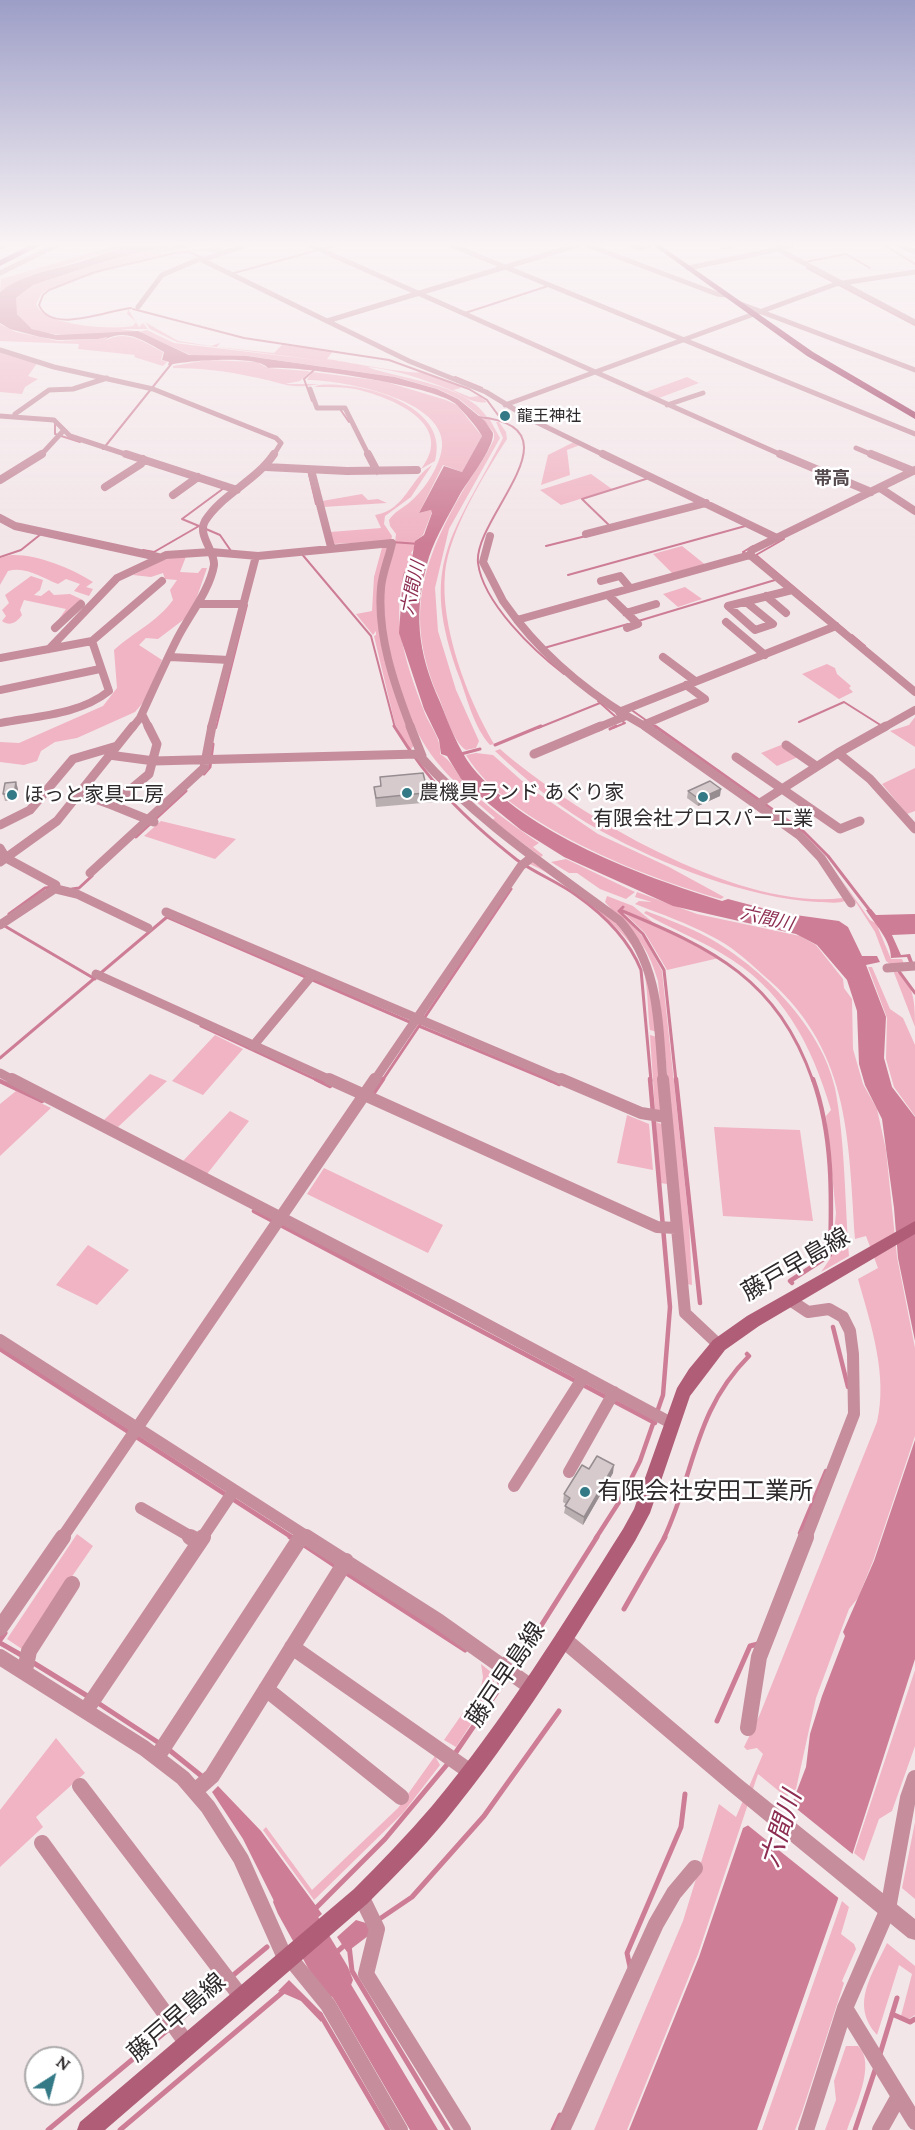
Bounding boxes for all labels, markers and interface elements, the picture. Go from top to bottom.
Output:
place label: 龍王神社 [517,406,581,426]
marker: 龍王神社 [498,409,512,423]
district label: 帯高 [814,468,850,490]
water label: 六間川 [397,559,429,617]
place label: 農機具ランド あぐり家 [419,781,624,805]
place label: ほっと家具工房 [24,783,164,807]
marker: 農機具ランド あぐり家 [400,786,414,800]
marker: ほっと家具工房 [5,788,19,802]
marker: 有限会社プロスパー工業 [696,790,710,804]
place label: 有限会社プロスパー工業 [593,807,813,831]
water label: 六間川 [738,902,796,936]
street label: 藤戸早島線 [737,1223,855,1307]
place label: 有限会社安田工業所 [597,1478,813,1506]
marker: 有限会社安田工業所 [578,1485,592,1499]
street label: 藤戸早島線 [461,1617,551,1733]
water label: 六間川 [755,1787,809,1871]
street label: 藤戸早島線 [122,1968,232,2068]
north arrow [24,2046,84,2106]
text: N [53,2051,74,2075]

